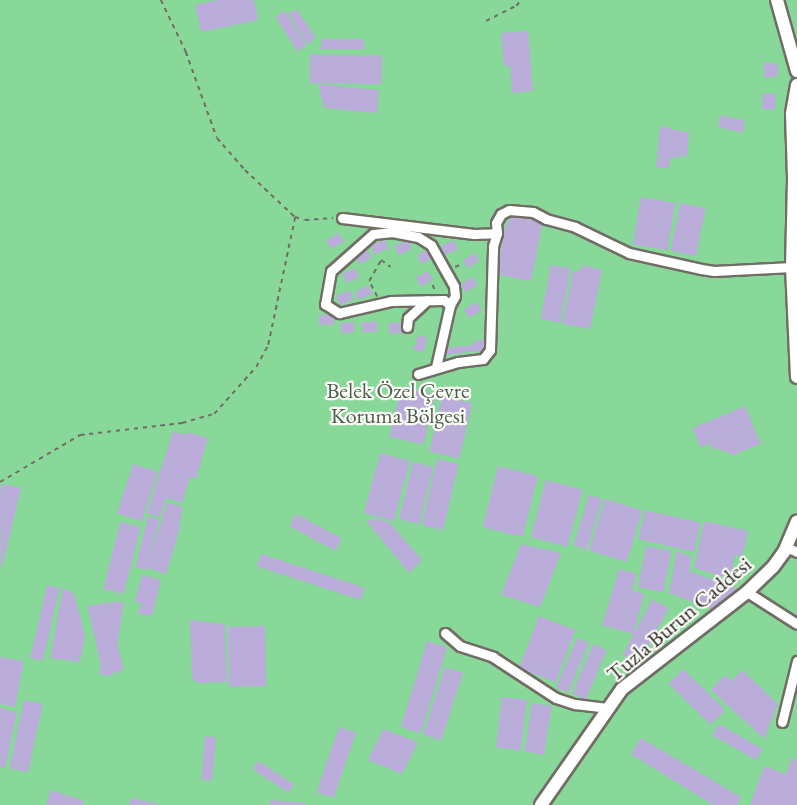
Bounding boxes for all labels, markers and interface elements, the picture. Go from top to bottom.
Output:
park label: Belek Özel Çevre Koruma Bölgesi [326,377,470,428]
street label: Tuzla Burun Caddesi [601,551,757,687]

